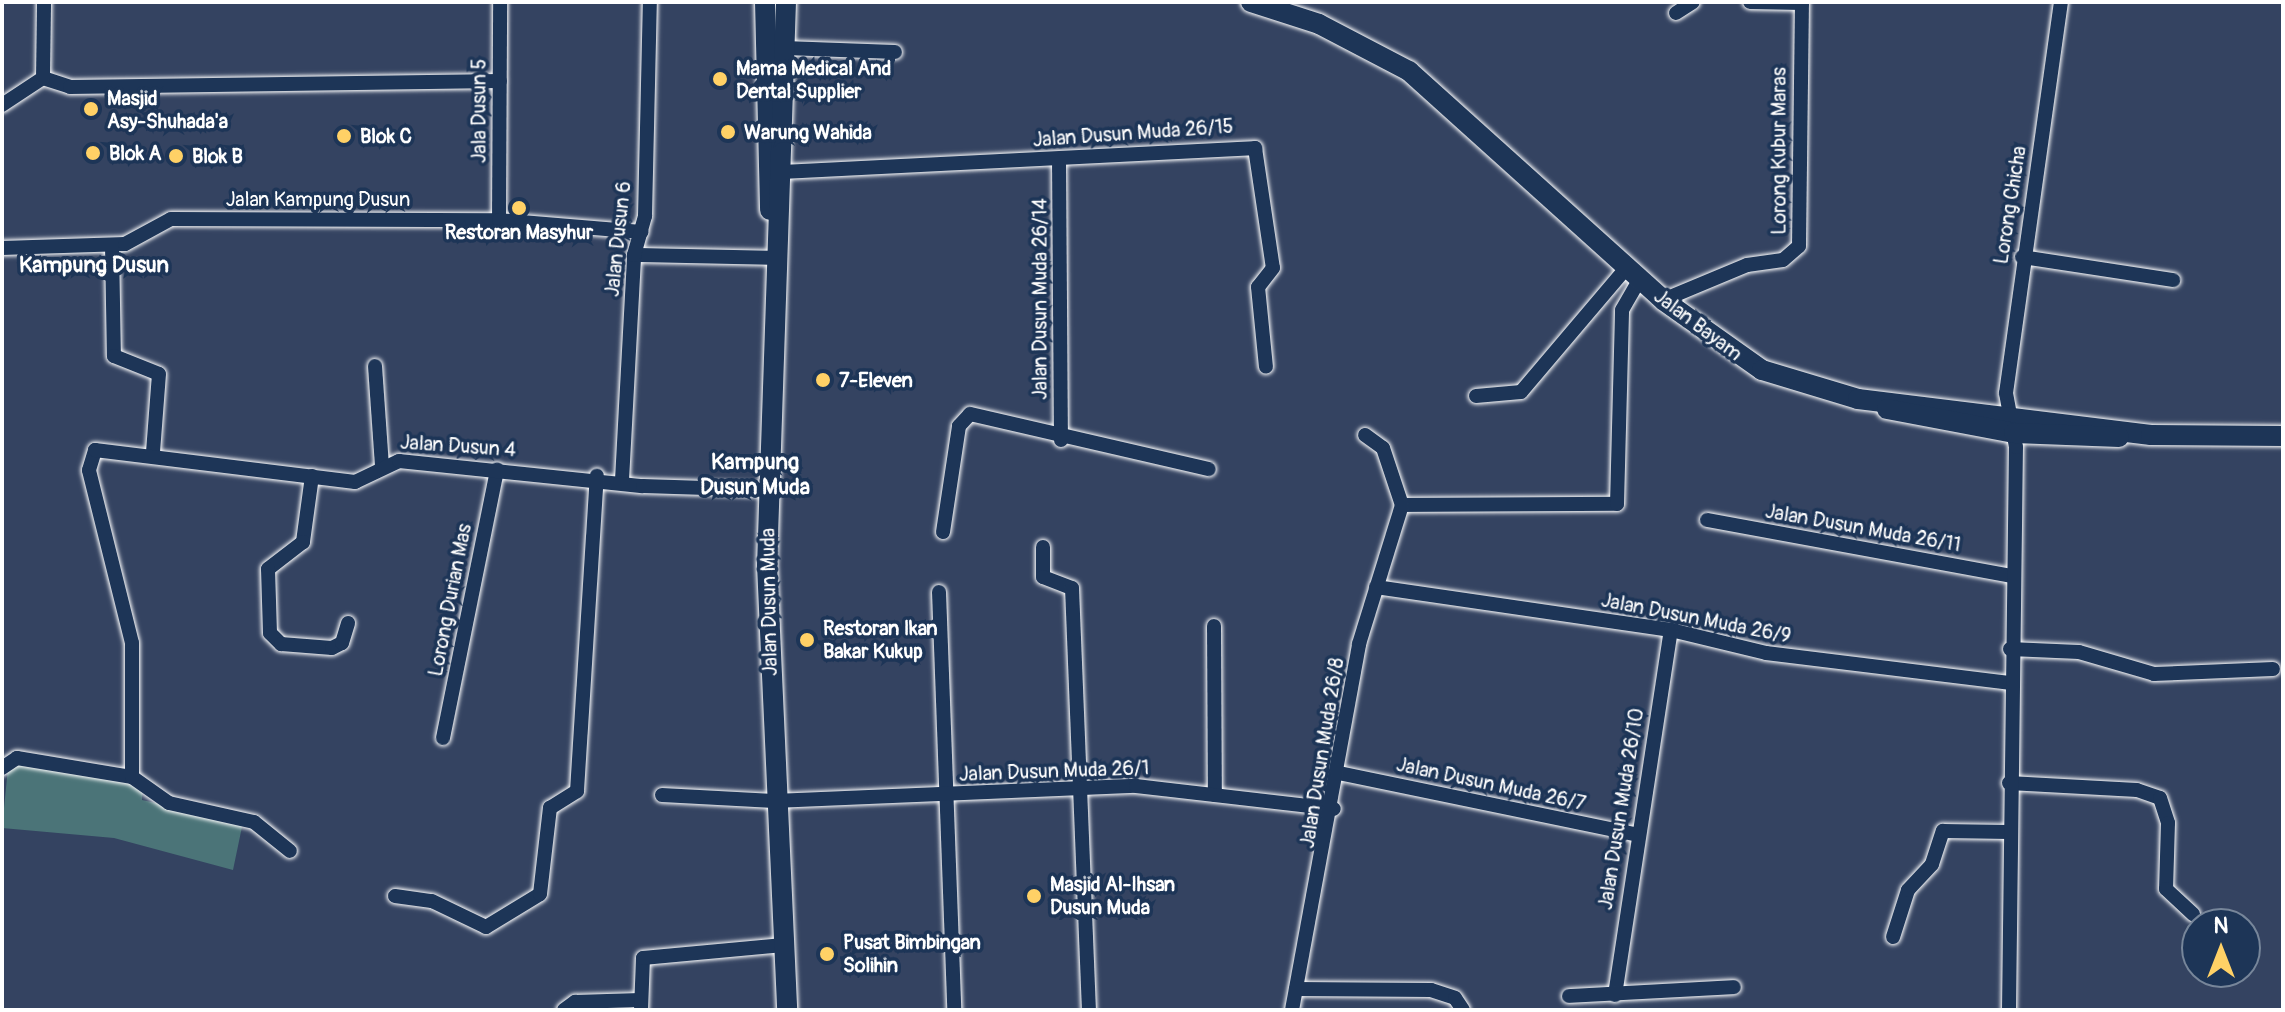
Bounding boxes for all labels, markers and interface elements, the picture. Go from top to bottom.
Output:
place label: Mama Medical And Dental Supplier [736,56,891,103]
street label: Jala Dusun 5 [467,59,491,163]
street label: Lorong Kubur Maras [1767,67,1791,235]
marker: Mama Medical And Dental Supplier [711,70,729,88]
place label: Masjid Asy-Shuhada'a [107,86,228,133]
marker: Masjid Asy-Shuhada'a [82,100,100,118]
street label: Jalan Dusun Muda 26/15 [1032,114,1234,152]
place label: Warung Wahida [744,120,872,144]
marker: Warung Wahida [719,123,737,141]
place label: Blok C [360,124,412,148]
marker: Blok C [335,127,353,145]
place label: Blok A [109,141,161,165]
marker: Blok A [84,144,102,162]
place label: Blok B [192,144,243,168]
street label: Lorong Chicha [1989,144,2031,266]
marker: Blok B [167,147,185,165]
street label: Jalan Dusun 6 [600,180,636,298]
street label: Jalan Kampung Dusun [226,187,410,211]
street label: Jalan Dusun Muda 26/14 [1028,198,1052,400]
marker: Restoran Masyhur [510,199,528,217]
place label: Restoran Masyhur [445,220,593,244]
district label: Kampung Dusun [19,253,169,279]
street label: Jalan Bayam [1649,284,1747,366]
place label: 7-Eleven [839,368,913,392]
marker: 7-Eleven [814,371,832,389]
street label: Jalan Dusun 4 [399,430,517,462]
district label: Kampung Dusun Muda [700,449,810,500]
street label: Jalan Dusun Muda 26/11 [1763,499,1963,557]
street label: Lorong Durian Mas [423,522,477,678]
street label: Jalan Dusun Muda [756,528,782,676]
street label: Jalan Dusun Muda 26/9 [1599,588,1793,648]
place label: Restoran Ikan Bakar Kukup [823,616,938,663]
marker: Restoran Ikan Bakar Kukup [798,631,816,649]
street label: Jalan Dusun Muda 26/8 [1295,656,1349,850]
street label: Jalan Dusun Muda 26/10 [1593,706,1649,912]
street label: Jalan Dusun Muda 26/7 [1394,752,1588,816]
street label: Jalan Dusun Muda 26/1 [959,756,1149,786]
place label: Masjid Al-Ihsan Dusun Muda [1050,872,1175,919]
marker: Masjid Al-Ihsan Dusun Muda [1025,887,1043,905]
north arrow [2181,908,2261,988]
text: N [2214,912,2228,940]
place label: Pusat Bimbingan Solihin [843,930,981,977]
marker: Pusat Bimbingan Solihin [818,945,836,963]

